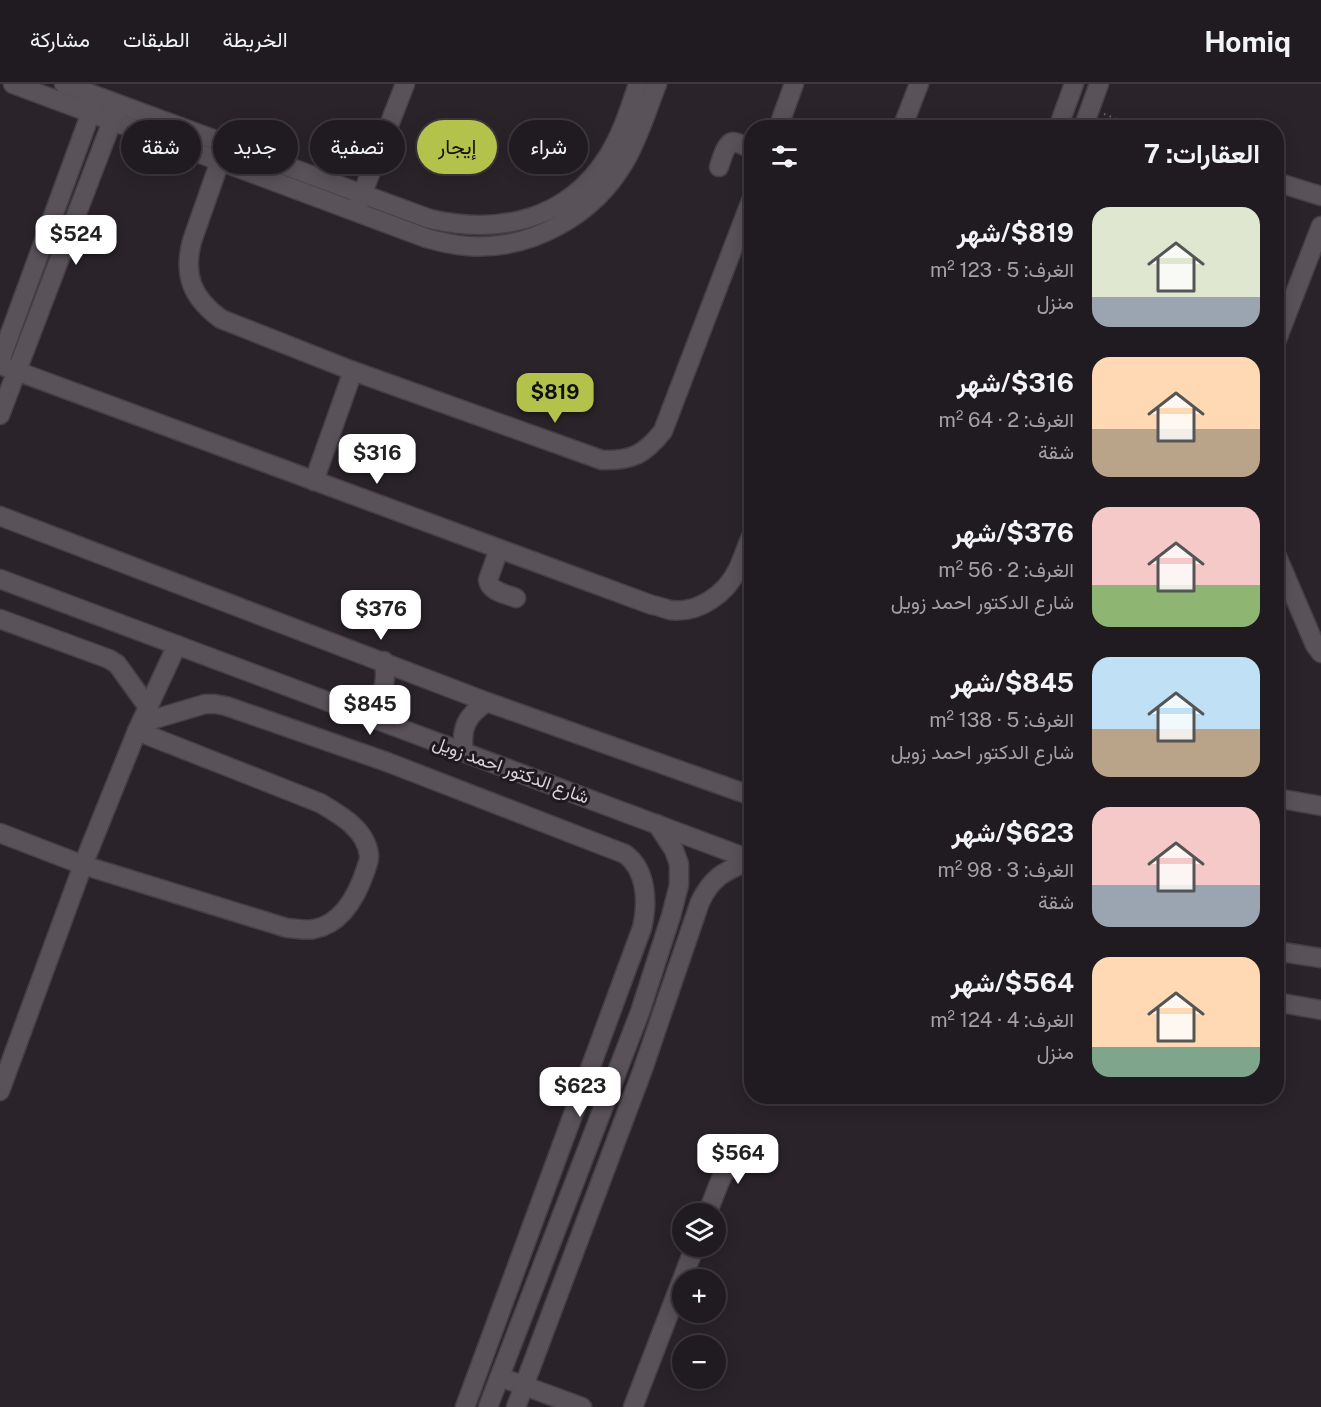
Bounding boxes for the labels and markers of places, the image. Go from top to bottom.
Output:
pin: $524 [40,215,112,266]
pin: $819 [519,373,591,424]
pin: $316 [341,434,413,485]
pin: $376 [345,590,417,641]
pin: $845 [334,685,406,736]
pin: $623 [544,1067,616,1118]
pin: $564 [702,1134,774,1185]

